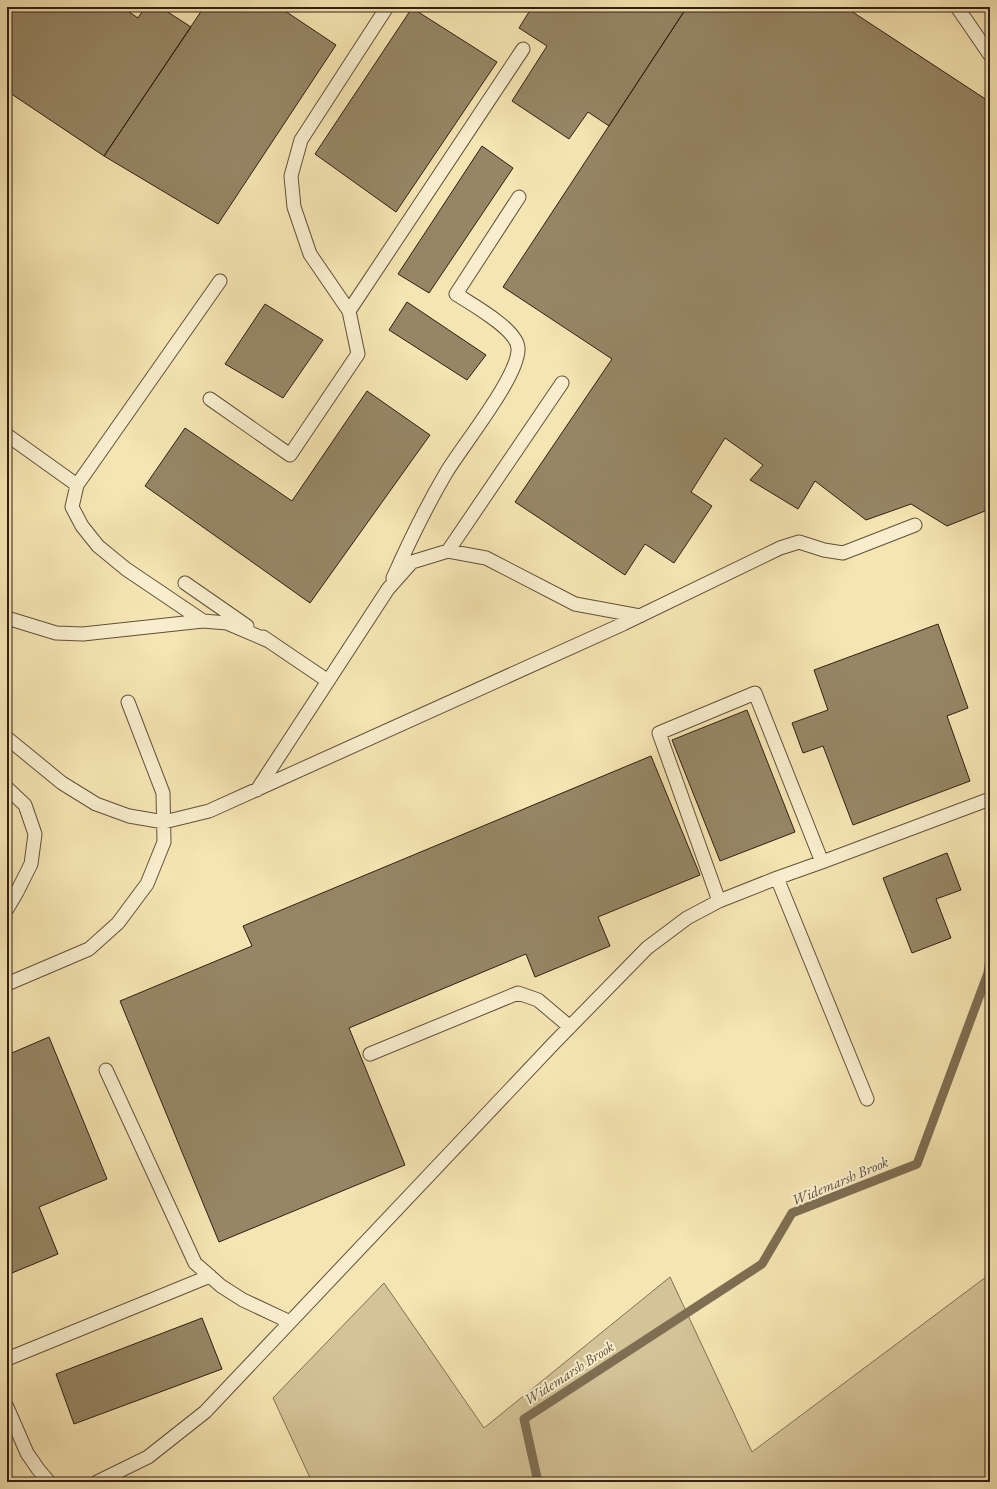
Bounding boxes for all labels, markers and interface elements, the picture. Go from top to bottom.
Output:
water label: Widemarsh Brook [788,1151,891,1210]
water label: Widemarsh Brook [520,1336,617,1409]

